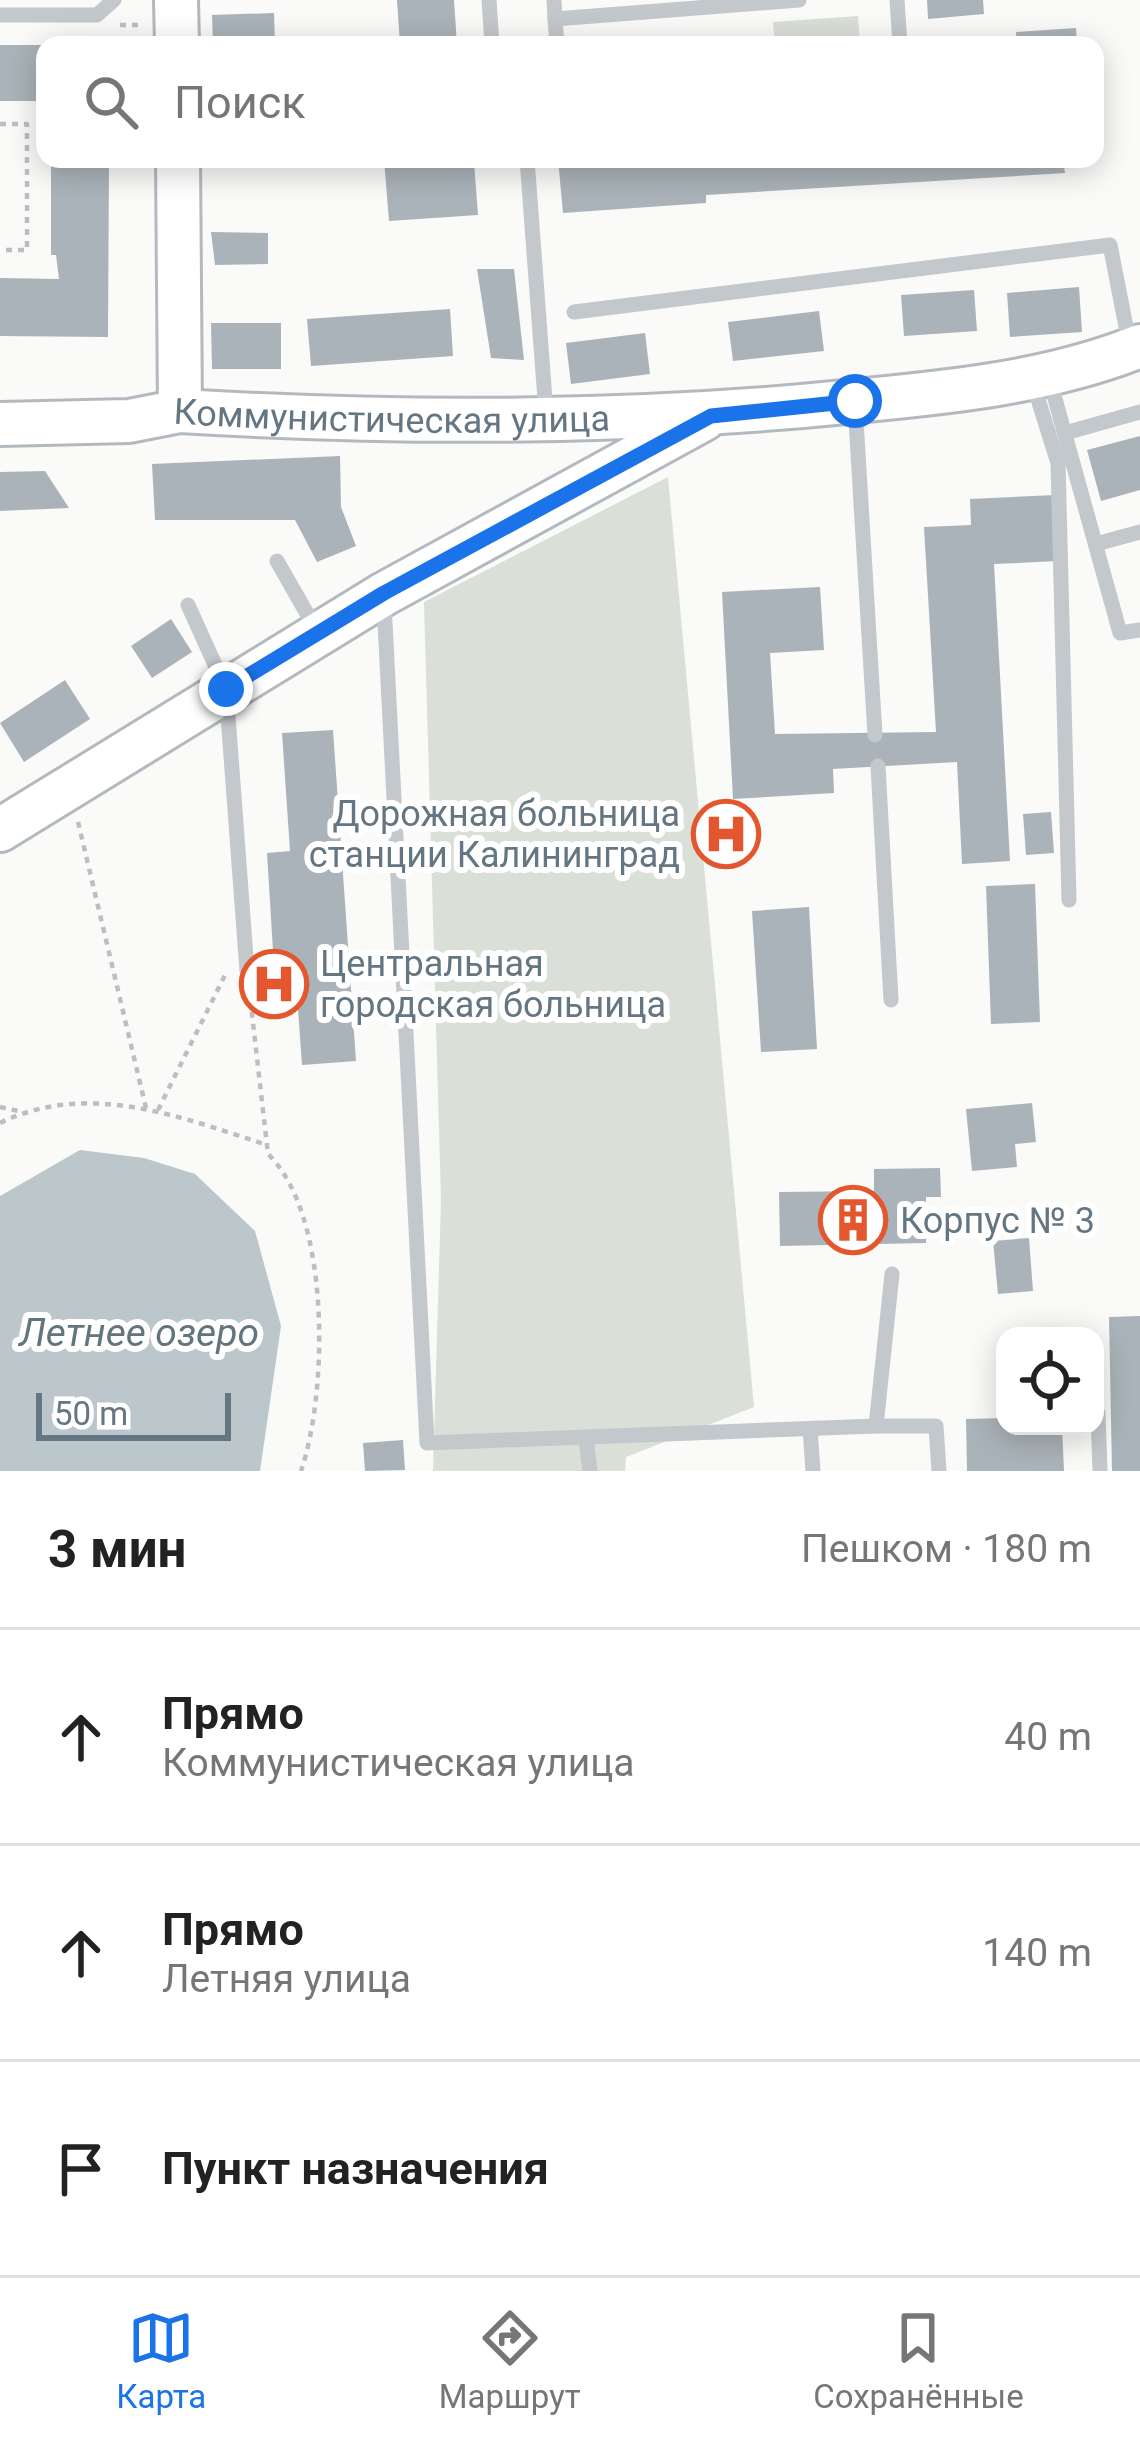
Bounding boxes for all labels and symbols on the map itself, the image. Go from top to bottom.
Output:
route start [828,374,882,428]
street label: Коммунистическая улица [173,391,611,442]
route end [199,662,253,716]
place label: Дорожная больница станции Калининград [309,793,680,876]
hospital icon: Дорожная больница станции Калининград [691,799,761,869]
place label: Центральная городская больница [320,943,666,1026]
hospital icon: Центральная городская больница [239,949,309,1019]
building icon: Корпус № 3 [818,1185,888,1255]
place label: Корпус № 3 [900,1200,1095,1242]
water label: Летнее озеро [17,1310,259,1356]
scale bar [36,1387,231,1440]

